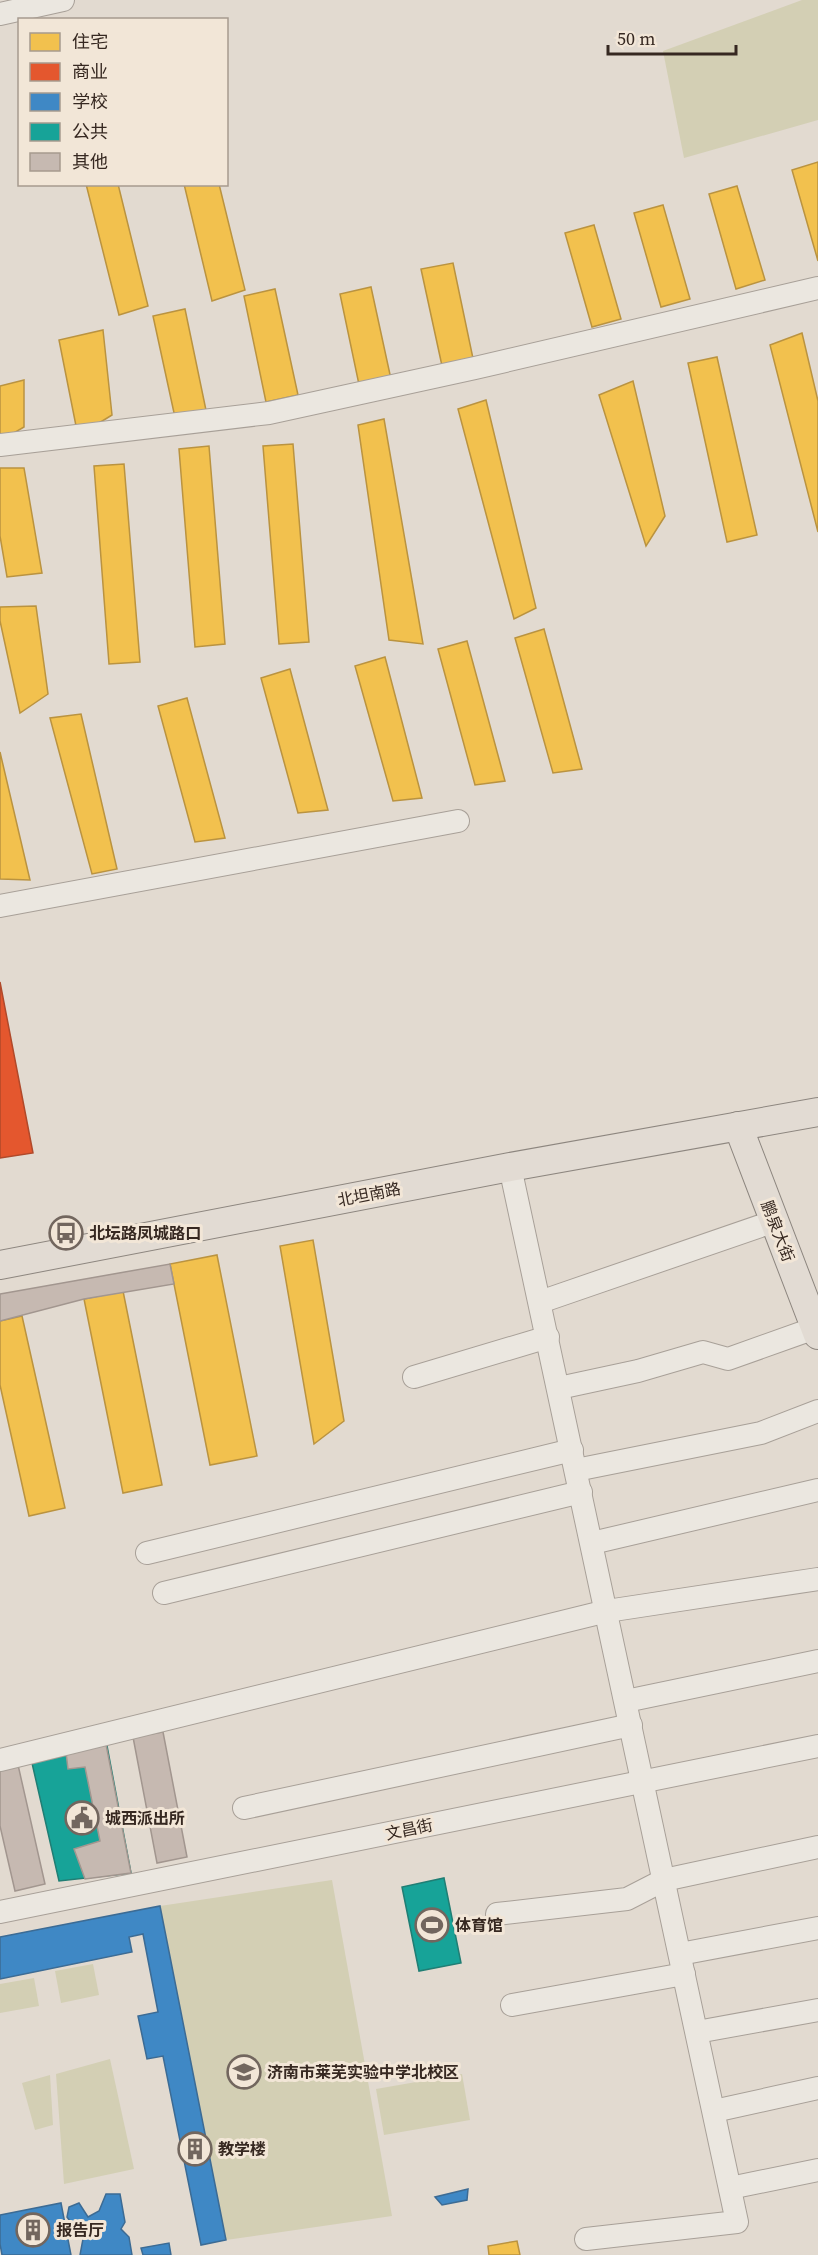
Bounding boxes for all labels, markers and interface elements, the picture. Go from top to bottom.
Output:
legend [18,18,228,186]
scale bar [608,18,736,56]
text: 50 m [617,26,655,51]
text: 住宅 [72,29,108,54]
text: 商业 [72,59,108,84]
text: 学校 [72,89,108,114]
text: 公共 [72,119,108,144]
text: 其他 [72,149,108,174]
street label: 北坦南路 [335,1177,403,1211]
street label: 鹏泉大街 [756,1197,800,1265]
bus stop icon: 北坛路凤城路口 [48,1215,84,1251]
place label: 北坛路凤城路口 [89,1222,201,1244]
public building icon: 城西派出所 [64,1800,100,1836]
place label: 城西派出所 [105,1807,185,1829]
street label: 文昌街 [383,1813,435,1845]
sports icon: 体育馆 [414,1907,450,1943]
place label: 体育馆 [455,1914,503,1936]
school or university icon: 济南市莱芜实验中学北校区 [226,2054,262,2090]
place label: 济南市莱芜实验中学北校区 [267,2061,459,2083]
building icon: 教学楼 [177,2131,213,2167]
place label: 教学楼 [218,2138,266,2160]
building icon: 报告厅 [15,2212,51,2248]
place label: 报告厅 [56,2219,104,2241]

